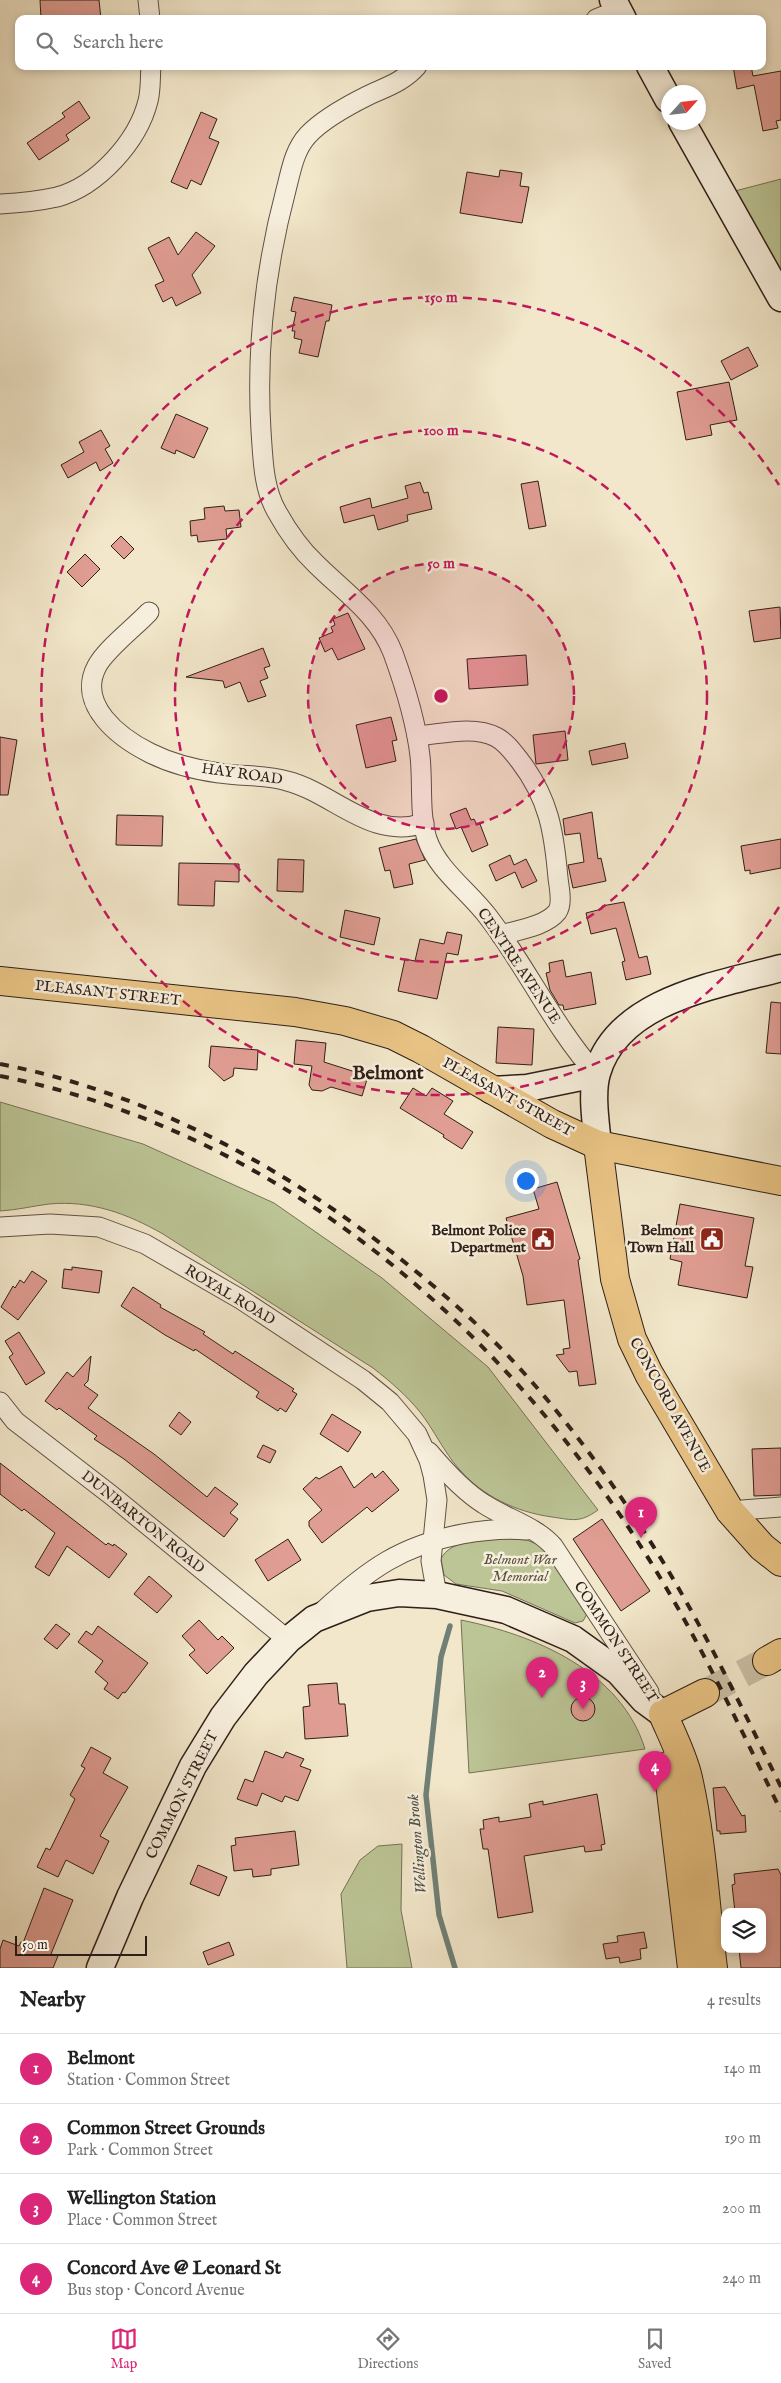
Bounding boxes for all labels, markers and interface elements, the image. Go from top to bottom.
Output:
search box [15,15,766,70]
icon: search [33,29,61,57]
text: Search here [73,31,164,55]
north arrow [661,85,706,130]
text: 150 m [424,288,458,307]
text: 100 m [423,421,459,440]
text: 50 m [427,554,455,573]
centre of rings [432,687,450,705]
street label: HAY ROAD [200,759,284,789]
street label: CENTRE AVENUE [473,904,565,1028]
street label: PLEASANT STREET [34,976,182,1010]
street label: PLEASANT STREET [439,1053,577,1141]
district label: Belmont [352,1061,424,1086]
your location [513,1168,539,1194]
place label: Belmont Police Department [431,1221,527,1257]
place label: Belmont Town Hall [627,1221,695,1257]
public building icon: Belmont Police Department [530,1226,556,1252]
public building icon: Belmont Town Hall [699,1226,725,1252]
street label: ROYAL ROAD [181,1260,279,1330]
street label: CONCORD AVENUE [625,1334,715,1476]
street label: DUNBARTON ROAD [77,1466,209,1578]
pin: 1 [625,1497,657,1538]
park label: Belmont War Memorial [483,1550,557,1586]
street label: COMMON STREET [570,1578,662,1706]
pin: 2 [526,1657,558,1698]
pin: 3 [567,1668,599,1709]
street label: COMMON STREET [141,1728,223,1862]
pin: 4 [639,1751,671,1792]
water label: Wellington Brook [404,1793,432,1895]
map controls [721,1908,766,1953]
button: layers [721,1908,766,1953]
scale bar [15,1933,148,1956]
text: 50 m [22,1936,48,1954]
text: Nearby [20,1987,85,2014]
text: 4 results [707,1991,761,2011]
text: Belmont [67,2047,135,2071]
text: 1 [33,2059,39,2079]
text: 140 m [723,2059,761,2079]
text: Station · Common Street [67,2071,230,2091]
text: Common Street Grounds [67,2117,265,2141]
text: 2 [32,2129,40,2149]
text: 190 m [724,2129,761,2149]
text: Park · Common Street [67,2141,213,2161]
text: Wellington Station [67,2187,216,2211]
text: 3 [33,2199,39,2219]
text: 200 m [722,2199,761,2219]
text: Place · Common Street [67,2211,217,2231]
text: Concord Ave @ Leonard St [67,2257,281,2281]
text: 4 [32,2269,40,2289]
text: 240 m [722,2269,761,2289]
text: Bus stop · Concord Avenue [67,2281,245,2301]
tab: Map [110,2325,138,2373]
tab: Directions [357,2325,418,2373]
tab: Saved [638,2325,671,2373]

